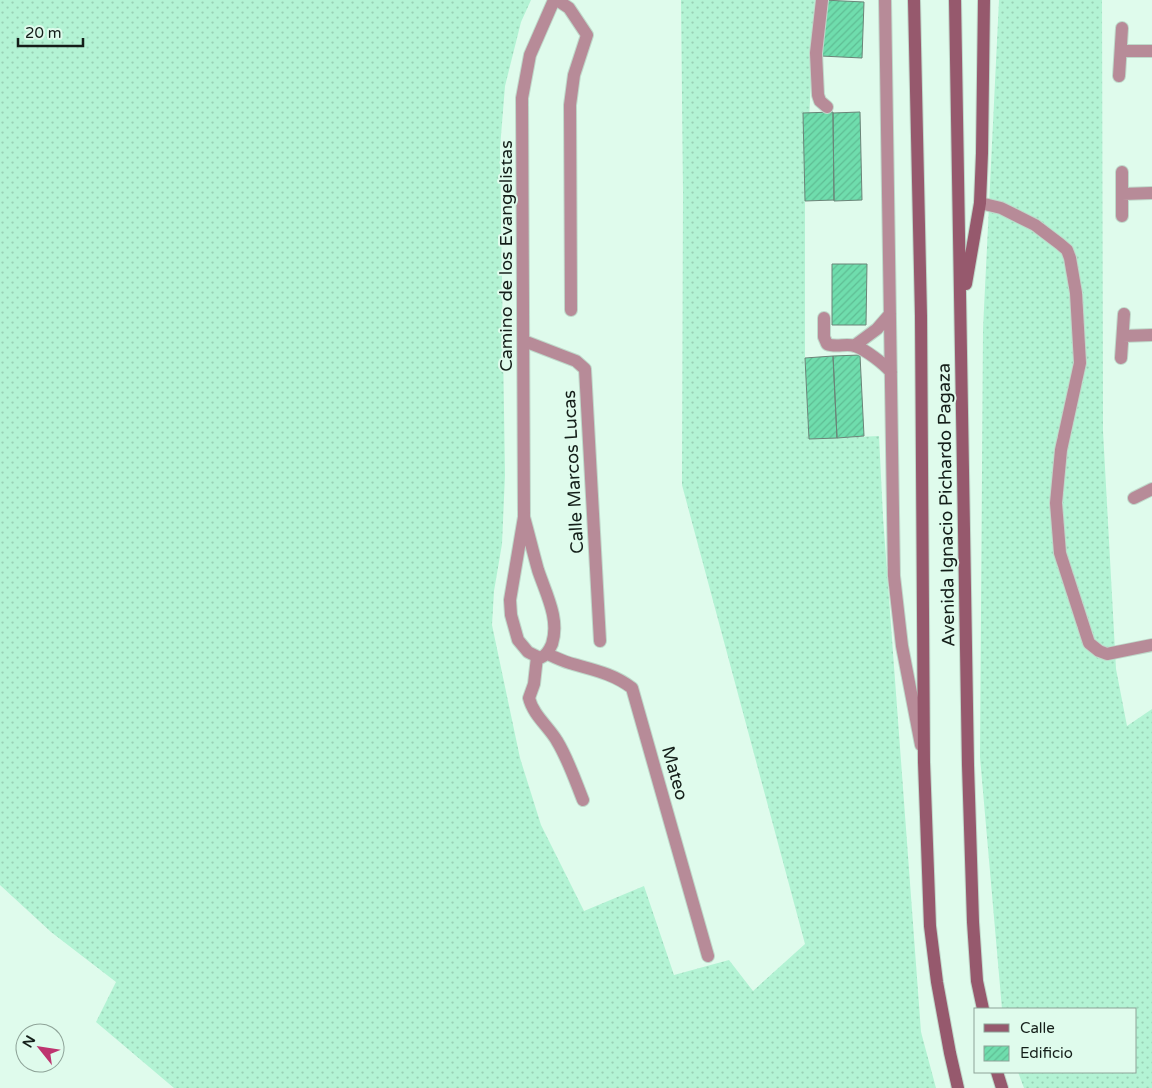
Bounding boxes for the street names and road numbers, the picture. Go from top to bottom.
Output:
street label: Camino de los Evangelistas [495,140,517,372]
street label: Avenida Ignacio Pichardo Pagaza [933,363,959,647]
street label: Calle Marcos Lucas [558,390,588,554]
street label: Mateo [657,743,693,803]

